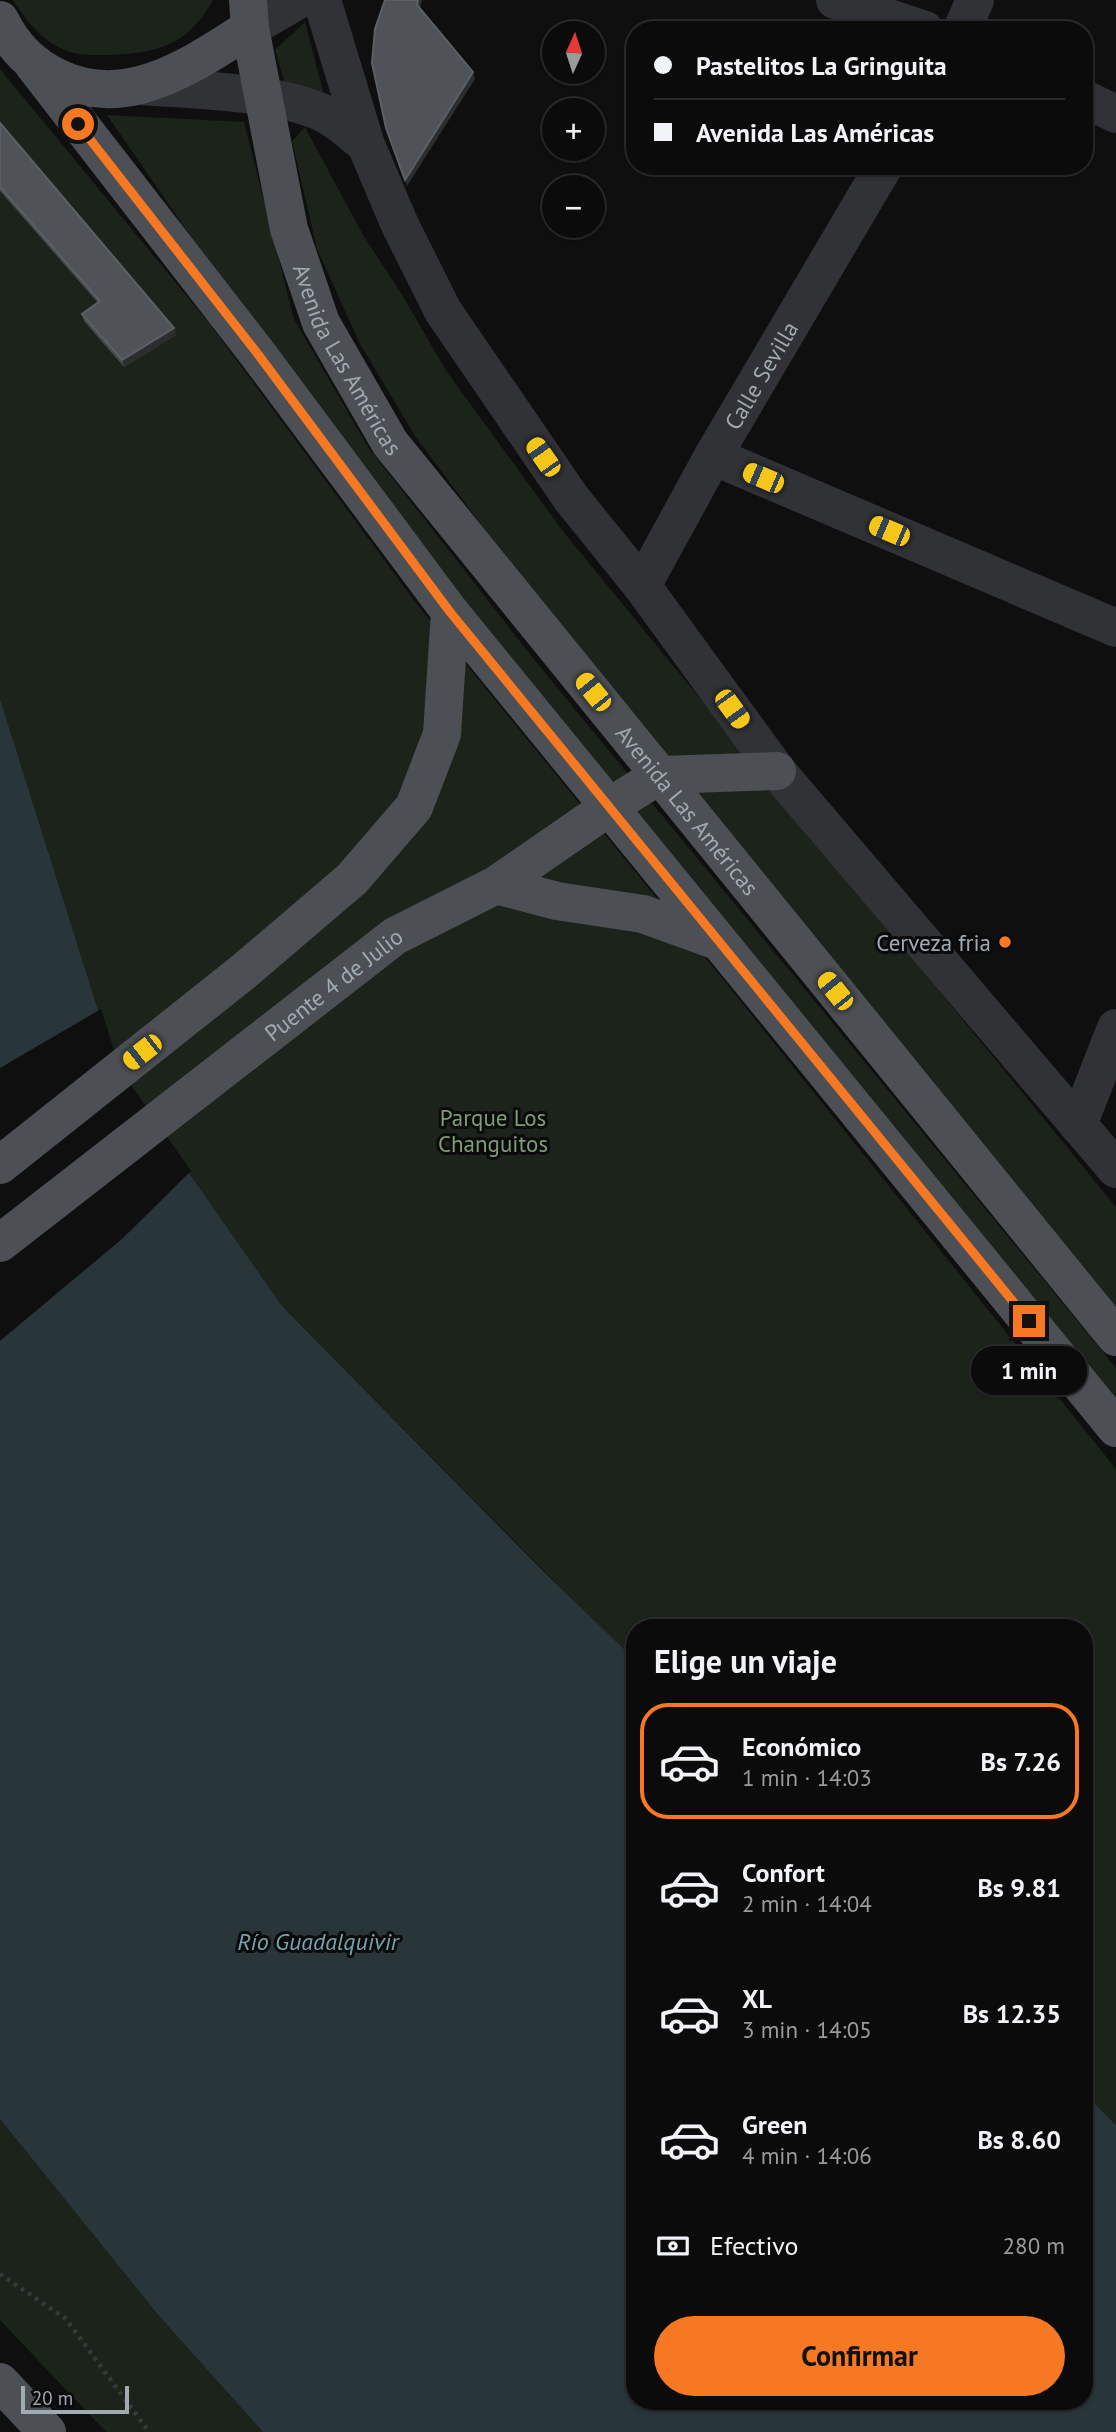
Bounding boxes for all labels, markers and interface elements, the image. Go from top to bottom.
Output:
north arrow [542,21,606,84]
map controls [542,21,605,238]
text: Pastelitos La Gringuita [696,49,947,82]
button: + [542,98,605,161]
route start [62,108,94,140]
text: Avenida Las Américas [696,116,934,149]
button: − [542,175,605,238]
street label: Avenida Las Américas [287,260,408,461]
street label: Calle Sevilla [717,316,804,435]
car [523,434,564,480]
car [740,460,787,496]
car [866,513,913,549]
car [572,669,615,715]
car [712,686,753,732]
street label: Avenida Las Américas [610,719,766,901]
street label: Puente 4 de Julio [258,921,408,1047]
place label: Cerveza fria [876,928,991,957]
marker: Cerveza fria [997,934,1013,950]
car [814,968,857,1014]
car [119,1031,166,1073]
park label: Parque Los Changuitos [438,1103,548,1158]
route end [1013,1305,1045,1337]
callout: 1 min [971,1346,1087,1394]
text: 1 min [1001,1356,1057,1385]
text: Elige un viaje [654,1640,837,1682]
icon: car [658,1730,721,1793]
text: Económico [742,1730,861,1763]
text: Bs 7.26 [981,1745,1061,1778]
text: 1 min · 14:03 [742,1763,872,1792]
icon: car [658,1856,721,1919]
text: Confort [742,1856,825,1889]
text: Bs 9.81 [977,1871,1061,1904]
text: 2 min · 14:04 [742,1889,872,1918]
water label: Río Guadalquivir [237,1926,401,1957]
icon: car [658,1982,721,2045]
text: XL [742,1982,772,2015]
text: Bs 12.35 [963,1997,1061,2030]
text: 3 min · 14:05 [742,2015,872,2044]
icon: car [658,2108,721,2171]
text: Green [742,2108,807,2141]
text: Bs 8.60 [977,2123,1061,2156]
text: 4 min · 14:06 [742,2141,872,2170]
icon: cash [654,2227,692,2265]
text: Efectivo [710,2229,799,2262]
text: 280 m [1003,2231,1065,2260]
button: Confirmar [654,2316,1065,2396]
scale bar [21,2383,130,2415]
text: 20 m [32,2386,73,2410]

